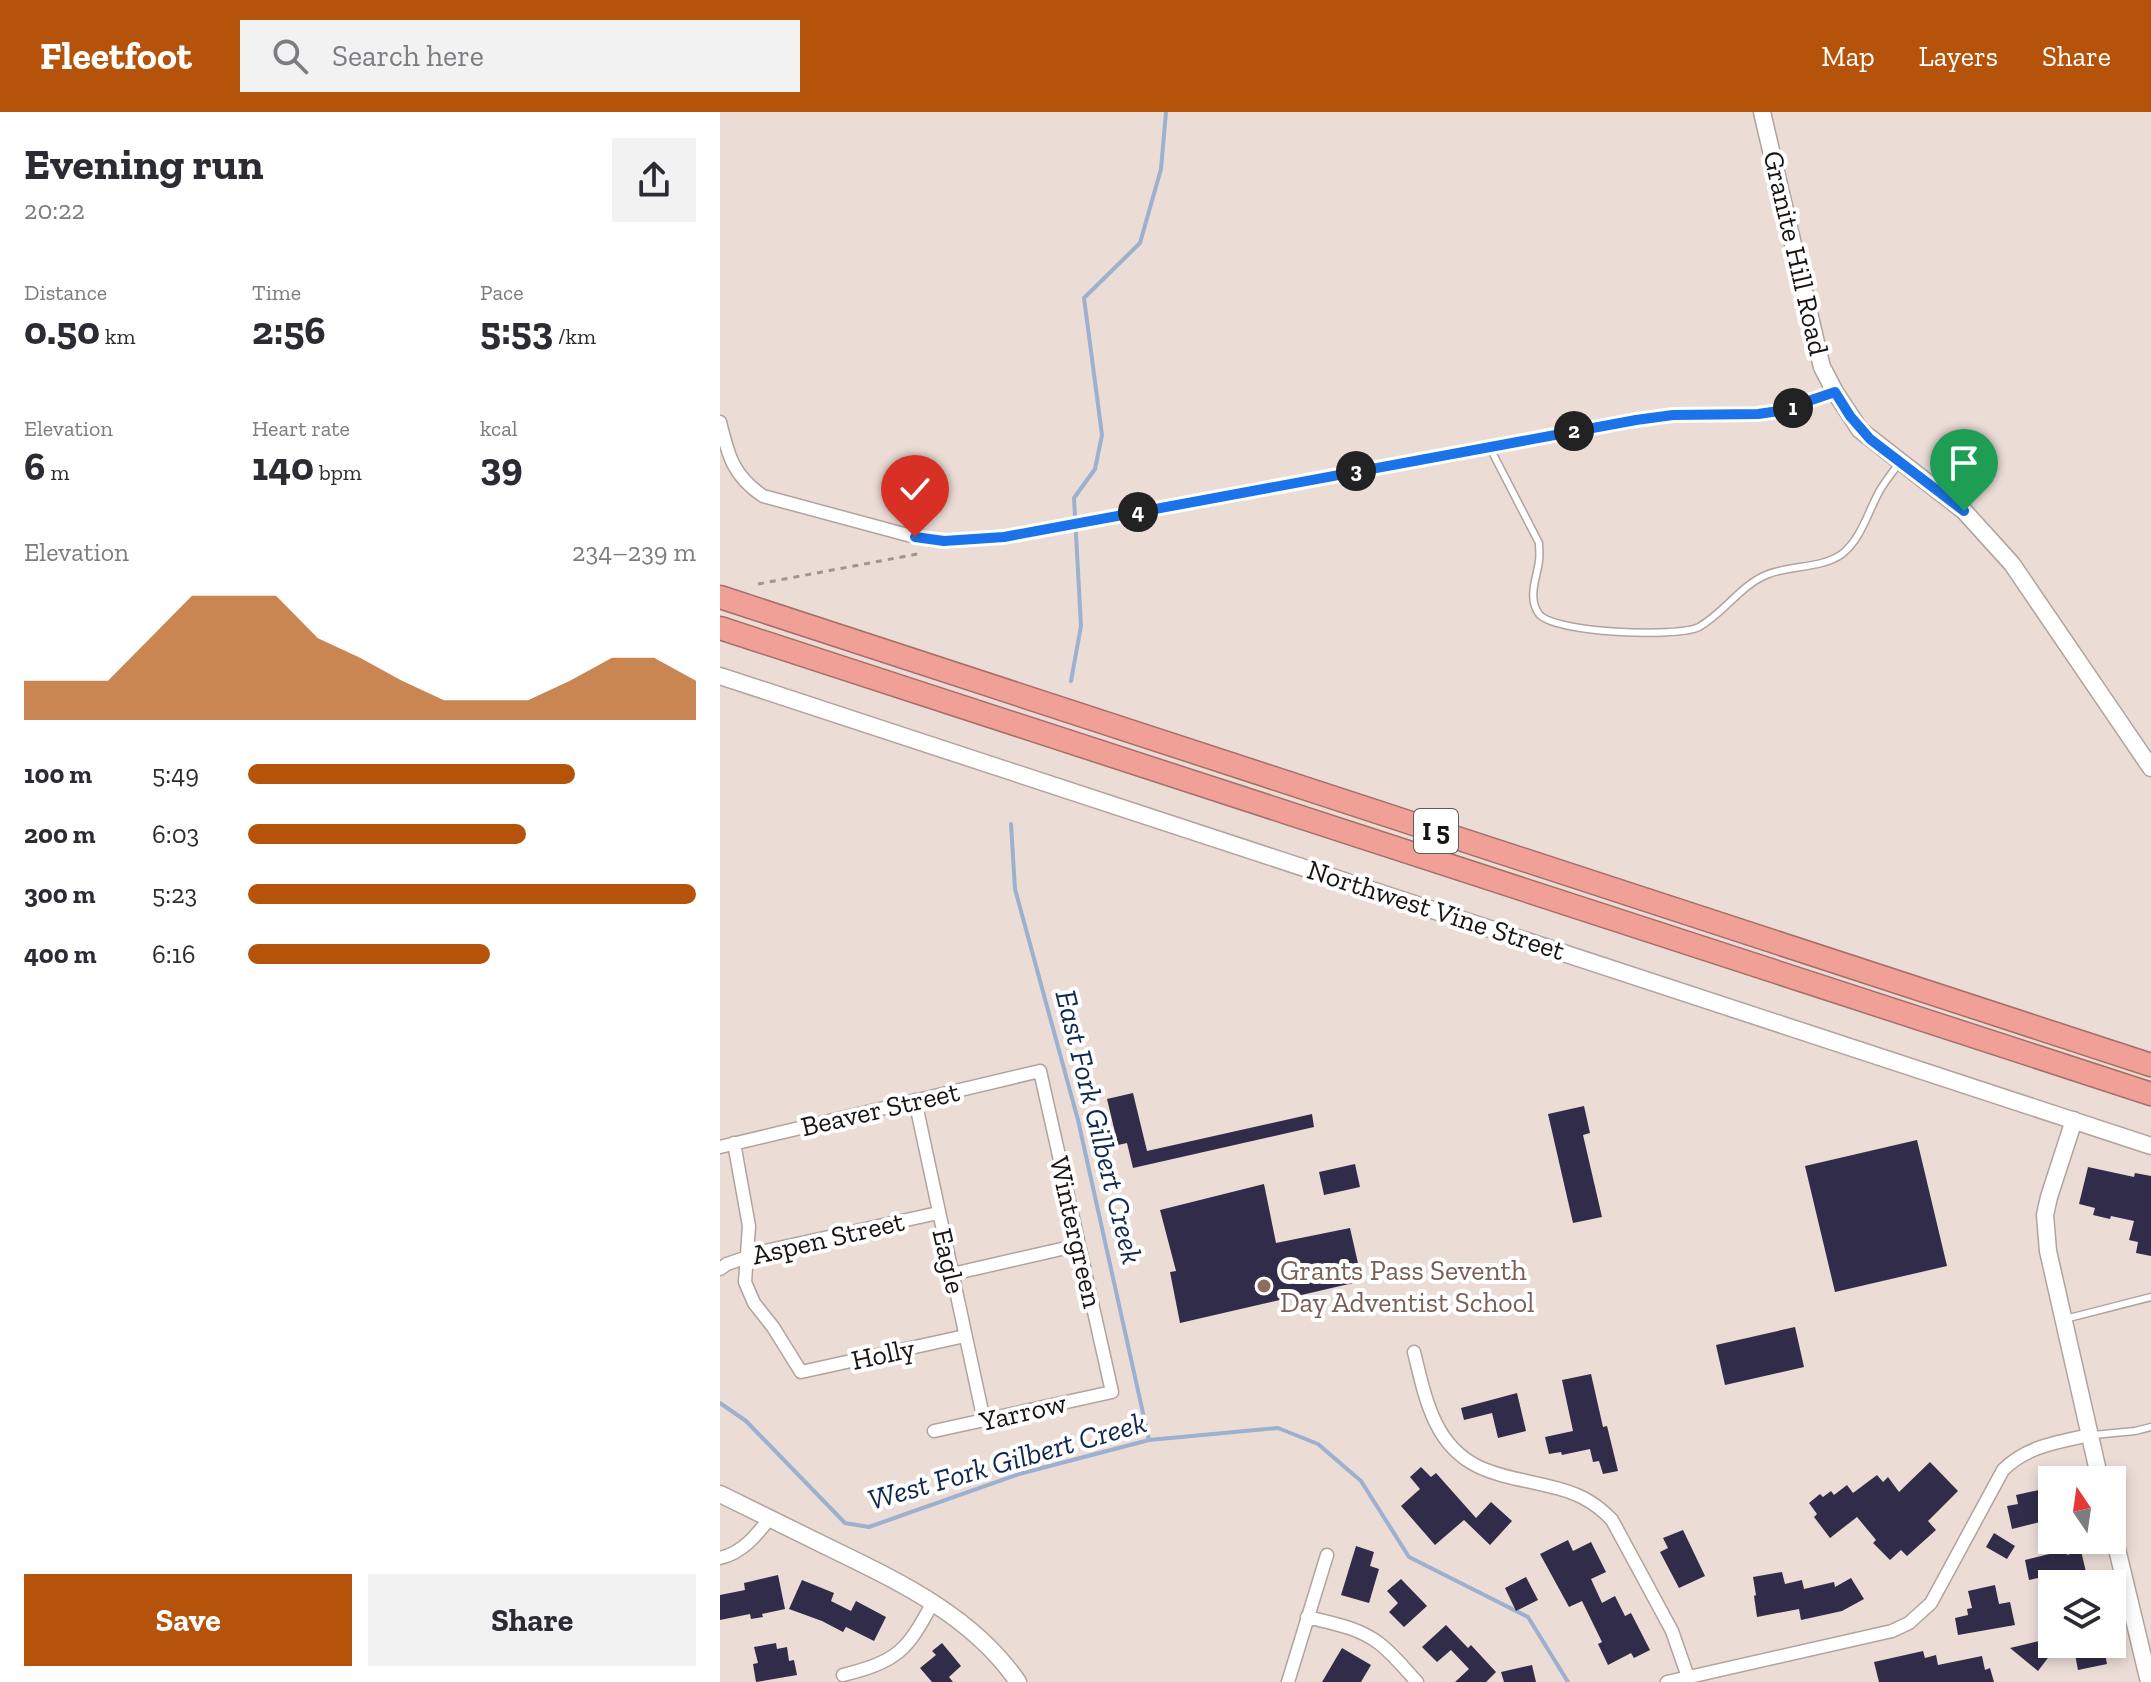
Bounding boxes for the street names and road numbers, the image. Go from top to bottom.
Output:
street label: Granite Hill Road [1756,148,1836,358]
road number: I 5 [1414,809,1458,853]
street label: Northwest Vine Street [1303,853,1570,967]
street label: Beaver Street [798,1075,963,1143]
street label: Wintergreen [1043,1153,1109,1311]
street label: Aspen Street [749,1204,908,1272]
street label: Eagle [926,1225,972,1297]
street label: Holly [848,1331,918,1377]
street label: Yarrow [976,1386,1070,1438]

